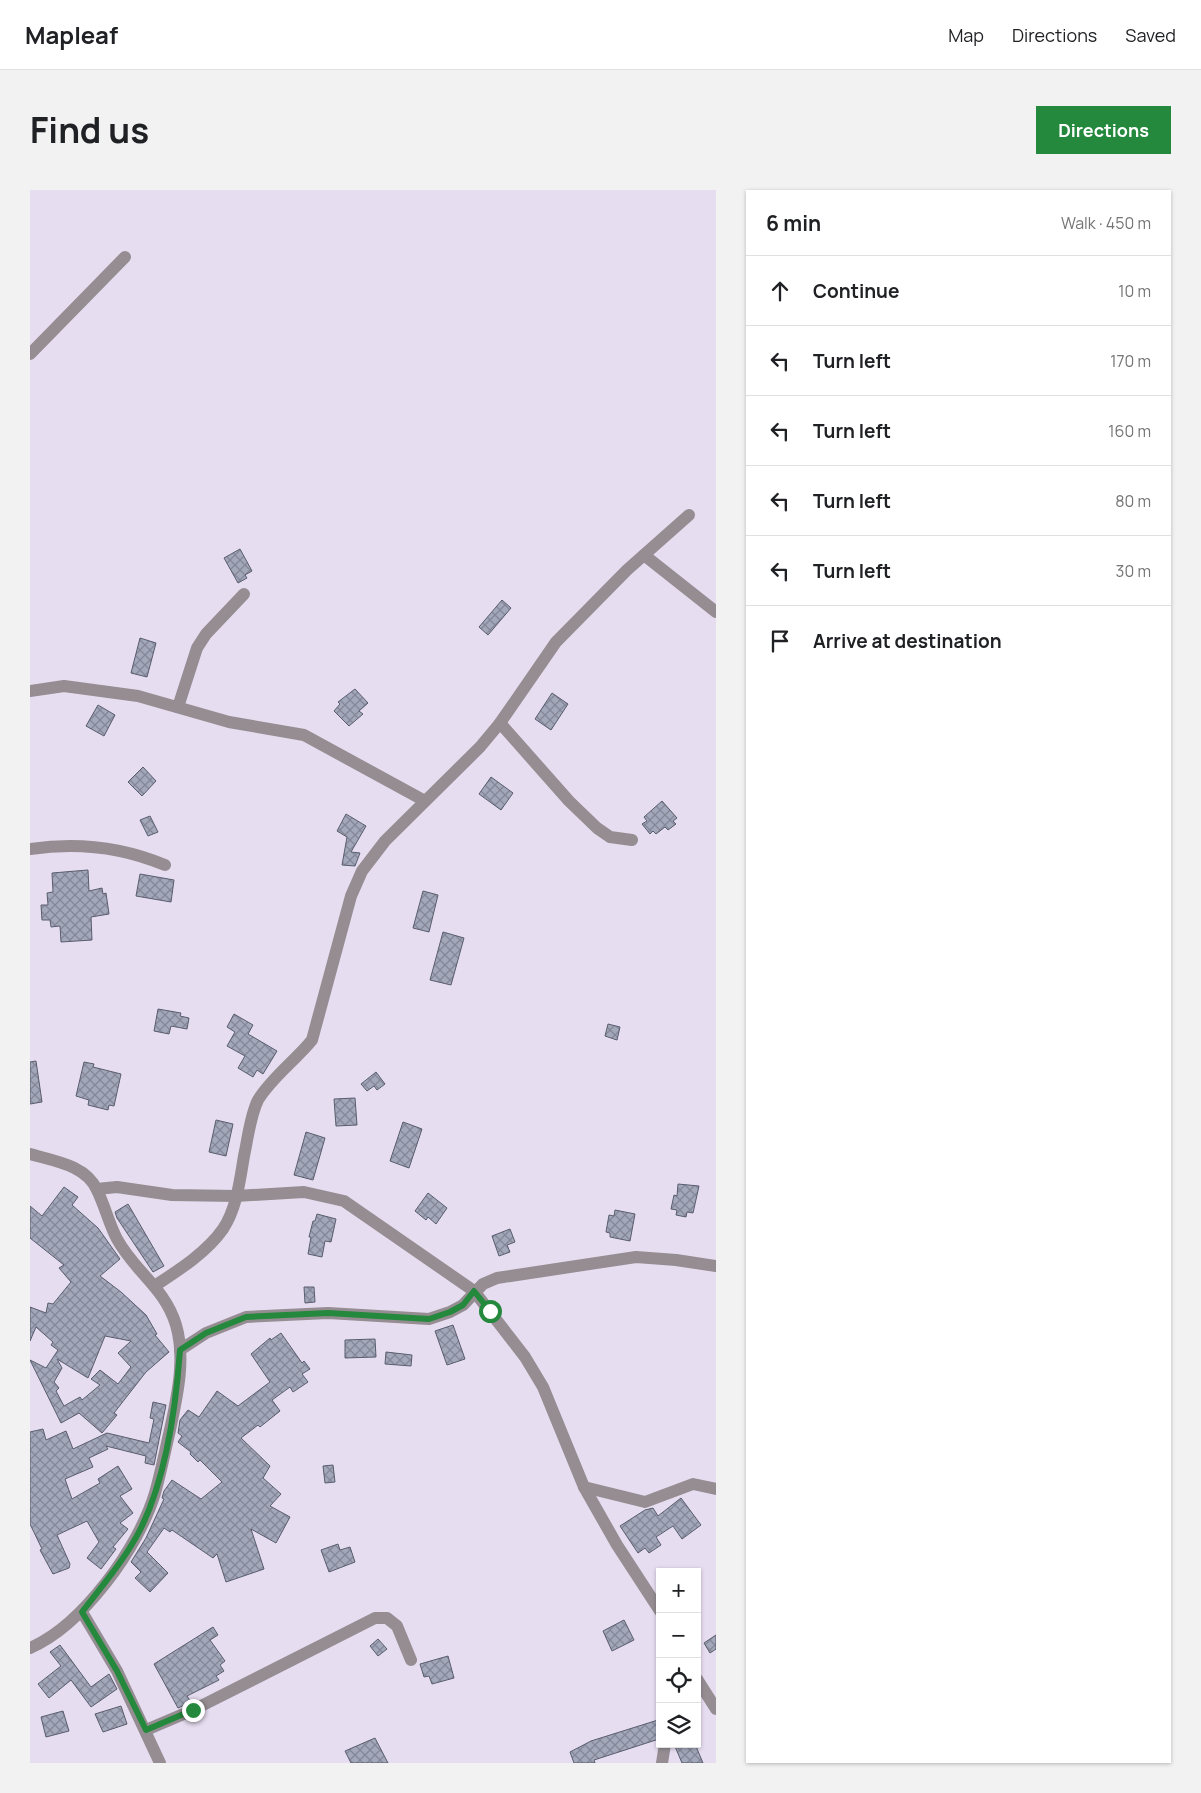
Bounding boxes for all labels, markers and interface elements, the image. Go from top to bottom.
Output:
text: Mapleaf [25,18,118,51]
text: Map [948,23,984,47]
text: Directions [1012,23,1097,47]
text: Saved [1125,23,1176,47]
text: Find us [30,106,149,154]
button: Directions [1036,106,1171,154]
text: 6 min [766,209,821,237]
text: Walk · 450 m [1061,212,1151,234]
icon: ahead [766,277,794,305]
text: Continue [813,278,899,304]
text: 10 m [1118,280,1151,302]
icon: left [766,347,794,375]
text: Turn left [813,348,891,374]
text: 170 m [1110,350,1151,372]
icon: left [766,417,794,445]
text: Turn left [813,418,891,444]
text: 160 m [1108,420,1151,442]
icon: left [766,487,794,515]
text: Turn left [813,488,891,514]
text: 80 m [1115,490,1151,512]
icon: left [766,557,794,585]
text: Turn left [813,558,891,584]
text: 30 m [1116,560,1151,582]
icon: arrive [766,627,794,655]
text: Arrive at destination [813,628,1002,654]
route start [479,1300,502,1323]
map controls [656,1568,701,1748]
button: + [656,1568,701,1613]
button: − [656,1613,701,1658]
button: locate [656,1658,701,1703]
route end [182,1699,205,1722]
button: layers [656,1703,701,1748]

